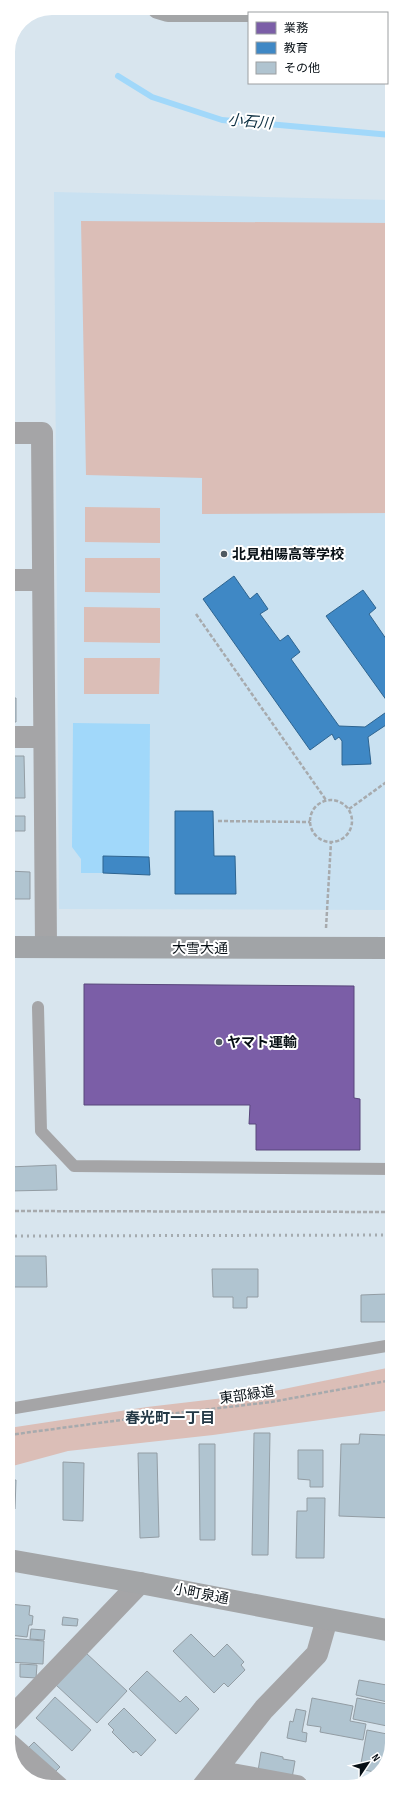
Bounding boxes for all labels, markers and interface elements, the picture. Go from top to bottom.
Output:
legend [248,12,388,84]
text: 業務 [284,21,308,36]
text: 教育 [284,41,308,56]
text: その他 [284,61,320,76]
water label: 小石川 [227,111,275,134]
place label: 北見柏陽高等学校 [232,546,344,563]
marker: 北見柏陽高等学校 [219,549,229,559]
street label: 大雪大通 [172,940,228,957]
place label: ヤマト運輸 [227,1034,297,1051]
marker: ヤマト運輸 [214,1037,224,1047]
street label: 東部緑道 [218,1383,276,1407]
district label: 春光町一丁目 [125,1409,215,1428]
street label: 小町泉通 [172,1580,230,1608]
north arrow [348,1743,388,1783]
text: N [369,1751,383,1764]

